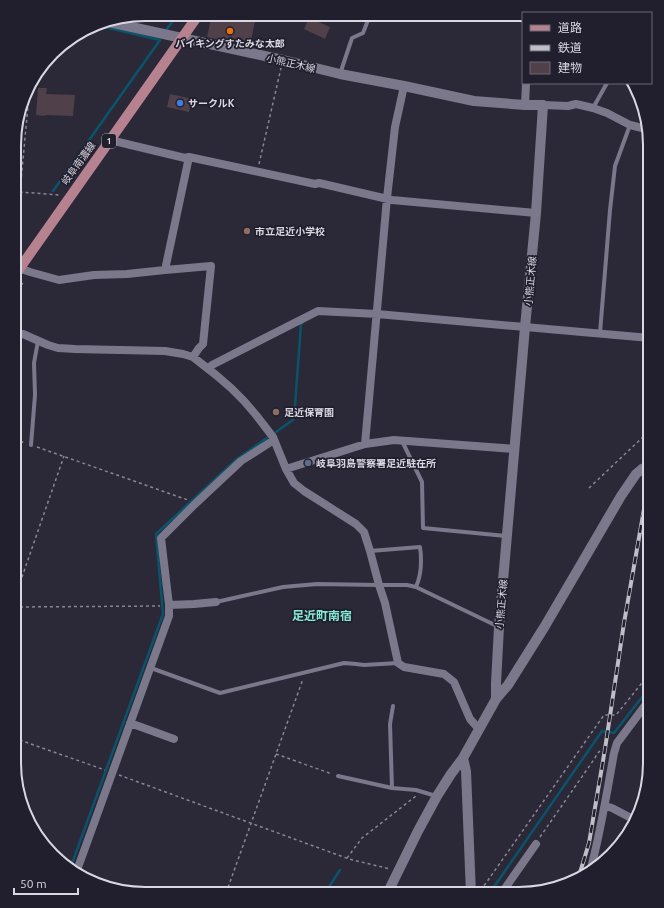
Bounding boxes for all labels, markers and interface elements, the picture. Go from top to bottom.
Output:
legend [522,12,652,84]
text: 道路 [558,21,582,34]
marker: バイキングすたみな太郎 [225,26,235,36]
place label: バイキングすたみな太郎 [175,38,285,49]
text: 鉄道 [558,41,582,54]
street label: 小熊正木線 [265,53,316,74]
text: 建物 [558,61,582,74]
marker: サークルK [175,98,185,108]
place label: サークルK [188,98,235,109]
road number: 1 [102,134,116,148]
street label: 岐阜南濃線 [59,140,98,187]
marker: 市立足近小学校 [242,226,252,236]
place label: 市立足近小学校 [255,226,325,237]
street label: 小熊正木線 [523,256,538,306]
marker: 足近保育園 [271,407,281,417]
place label: 足近保育園 [284,407,334,418]
marker: 岐阜羽島警察署足近駐在所 [303,458,313,468]
place label: 岐阜羽島警察署足近駐在所 [316,458,436,469]
street label: 小熊正木線 [494,579,509,629]
district label: 足近町南宿 [292,609,352,622]
scale bar [14,870,78,896]
text: 50 m [20,877,47,890]

